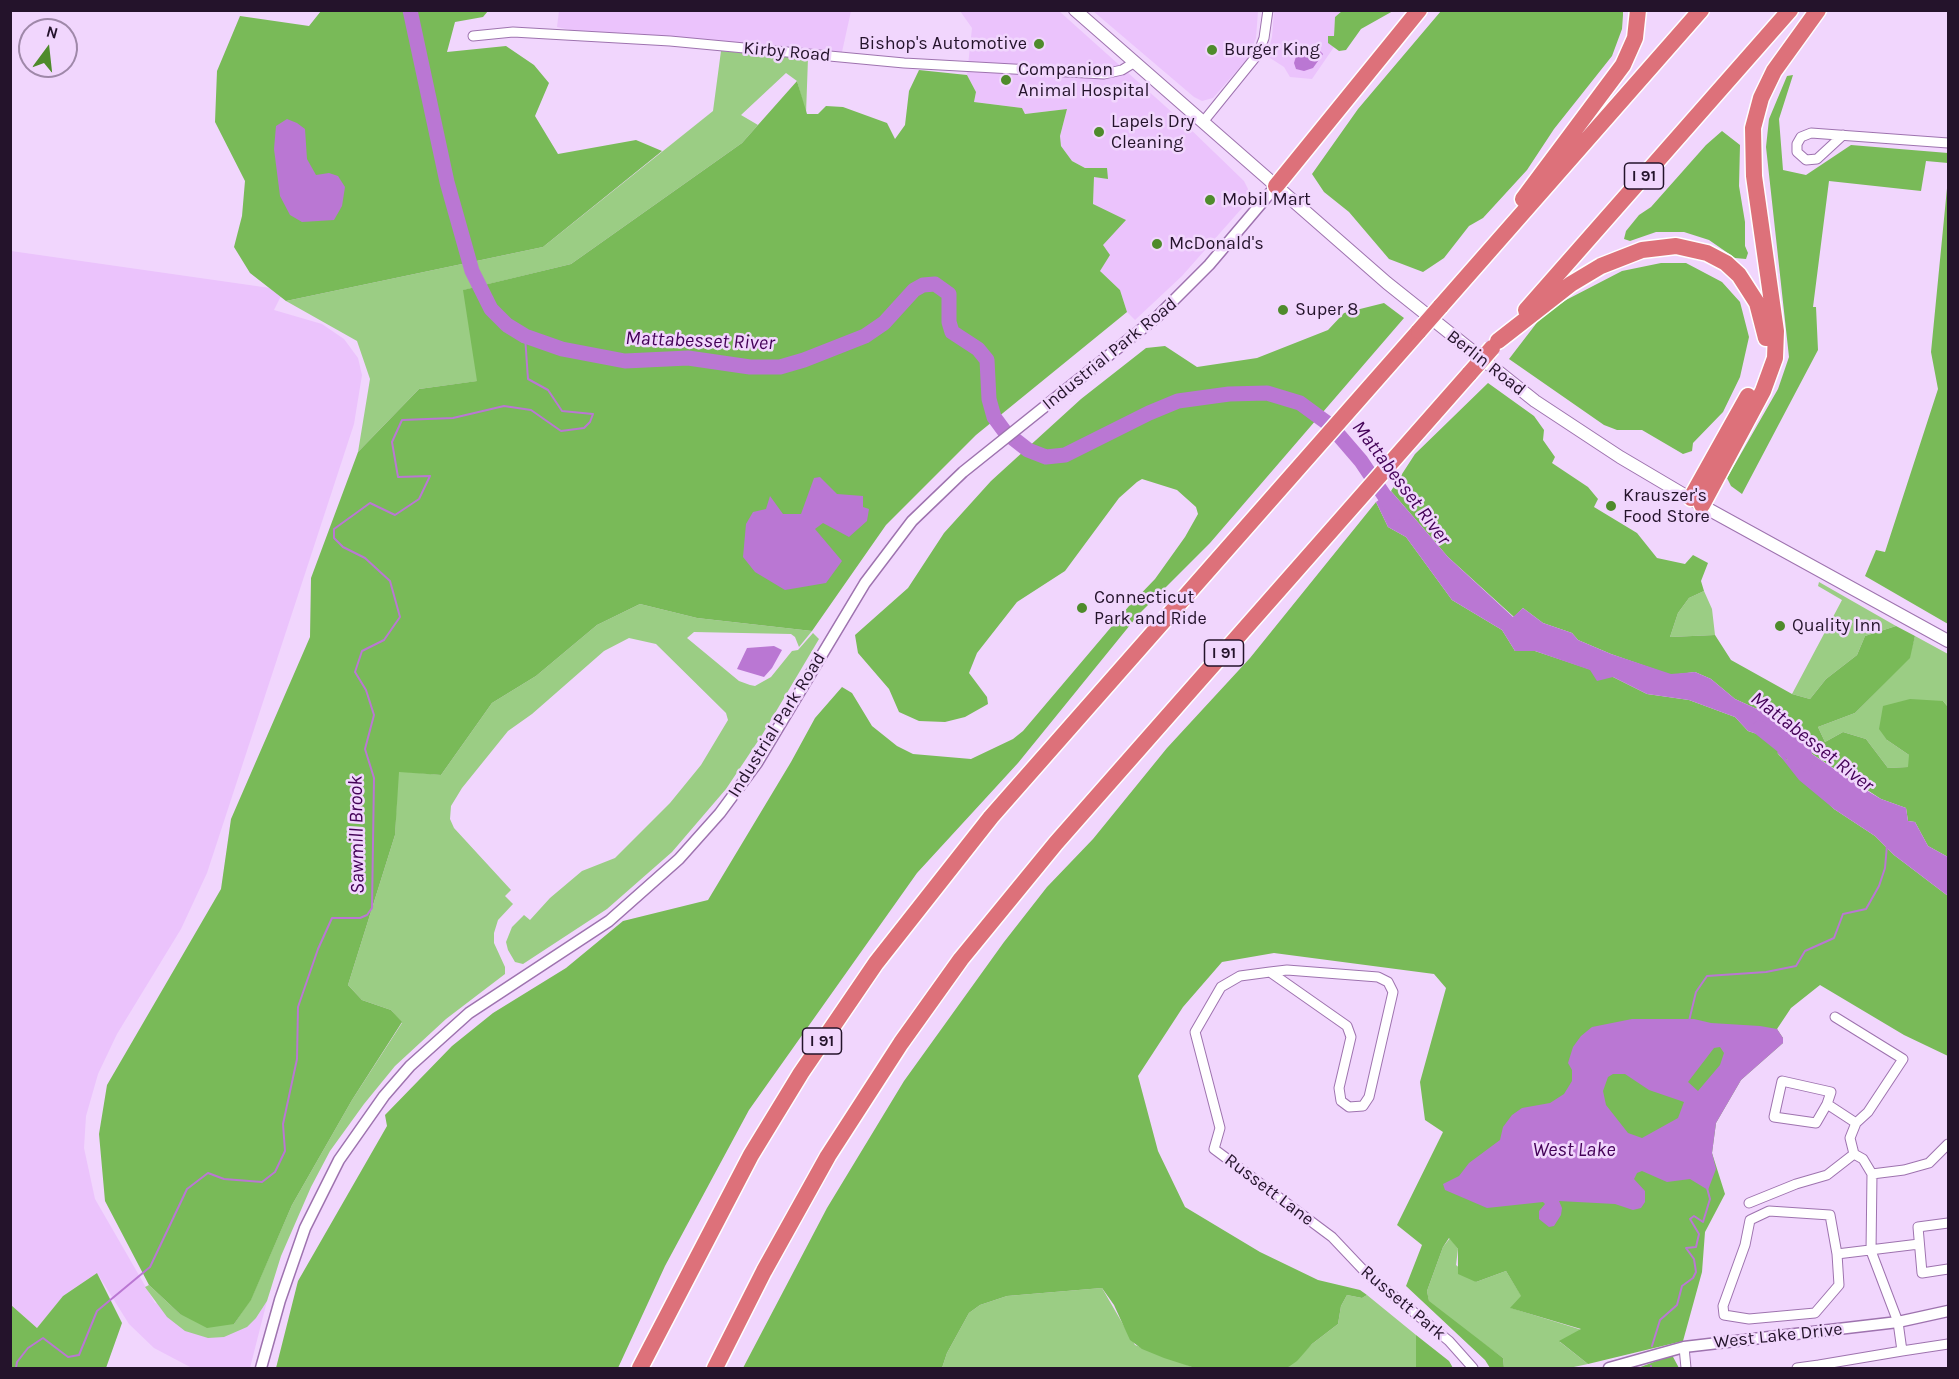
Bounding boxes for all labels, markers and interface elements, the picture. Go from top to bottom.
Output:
north arrow [18,18,78,78]
text: N [44,21,60,43]
place label: Bishop's Automotive [859,33,1027,55]
street label: Kirby Road [742,37,832,67]
marker: Bishop's Automotive [1032,37,1046,51]
place label: Burger King [1224,39,1320,61]
marker: Burger King [1205,43,1219,57]
place label: Companion Animal Hospital [1018,59,1150,101]
marker: Companion Animal Hospital [999,73,1013,87]
place label: Lapels Dry Cleaning [1111,111,1195,154]
marker: Lapels Dry Cleaning [1092,125,1106,139]
road number: I 91 [1624,163,1664,189]
place label: Mobil Mart [1222,189,1311,211]
marker: Mobil Mart [1203,193,1217,207]
place label: McDonald's [1169,233,1264,255]
marker: McDonald's [1150,237,1164,251]
street label: Industrial Park Road [1038,293,1182,415]
place label: Super 8 [1295,299,1358,321]
marker: Super 8 [1276,303,1290,317]
water label: Mattabesset River [625,326,775,356]
street label: Berlin Road [1442,326,1530,400]
water label: Mattabesset River [1346,416,1456,550]
place label: Krauszer's Food Store [1623,485,1710,528]
marker: Krauszer's Food Store [1604,499,1618,513]
place label: Connecticut Park and Ride [1094,587,1207,630]
marker: Connecticut Park and Ride [1075,601,1089,615]
place label: Quality Inn [1792,615,1881,637]
marker: Quality Inn [1773,619,1787,633]
road number: I 91 [1204,640,1244,666]
street label: Industrial Park Road [724,648,830,802]
water label: Mattabesset River [1746,687,1878,797]
water label: Sawmill Brook [344,776,370,894]
road number: I 91 [802,1028,842,1054]
water label: West Lake [1532,1138,1616,1162]
street label: Russett Lane [1220,1149,1318,1231]
street label: Russett Park [1356,1261,1450,1345]
street label: West Lake Drive [1713,1319,1843,1353]

